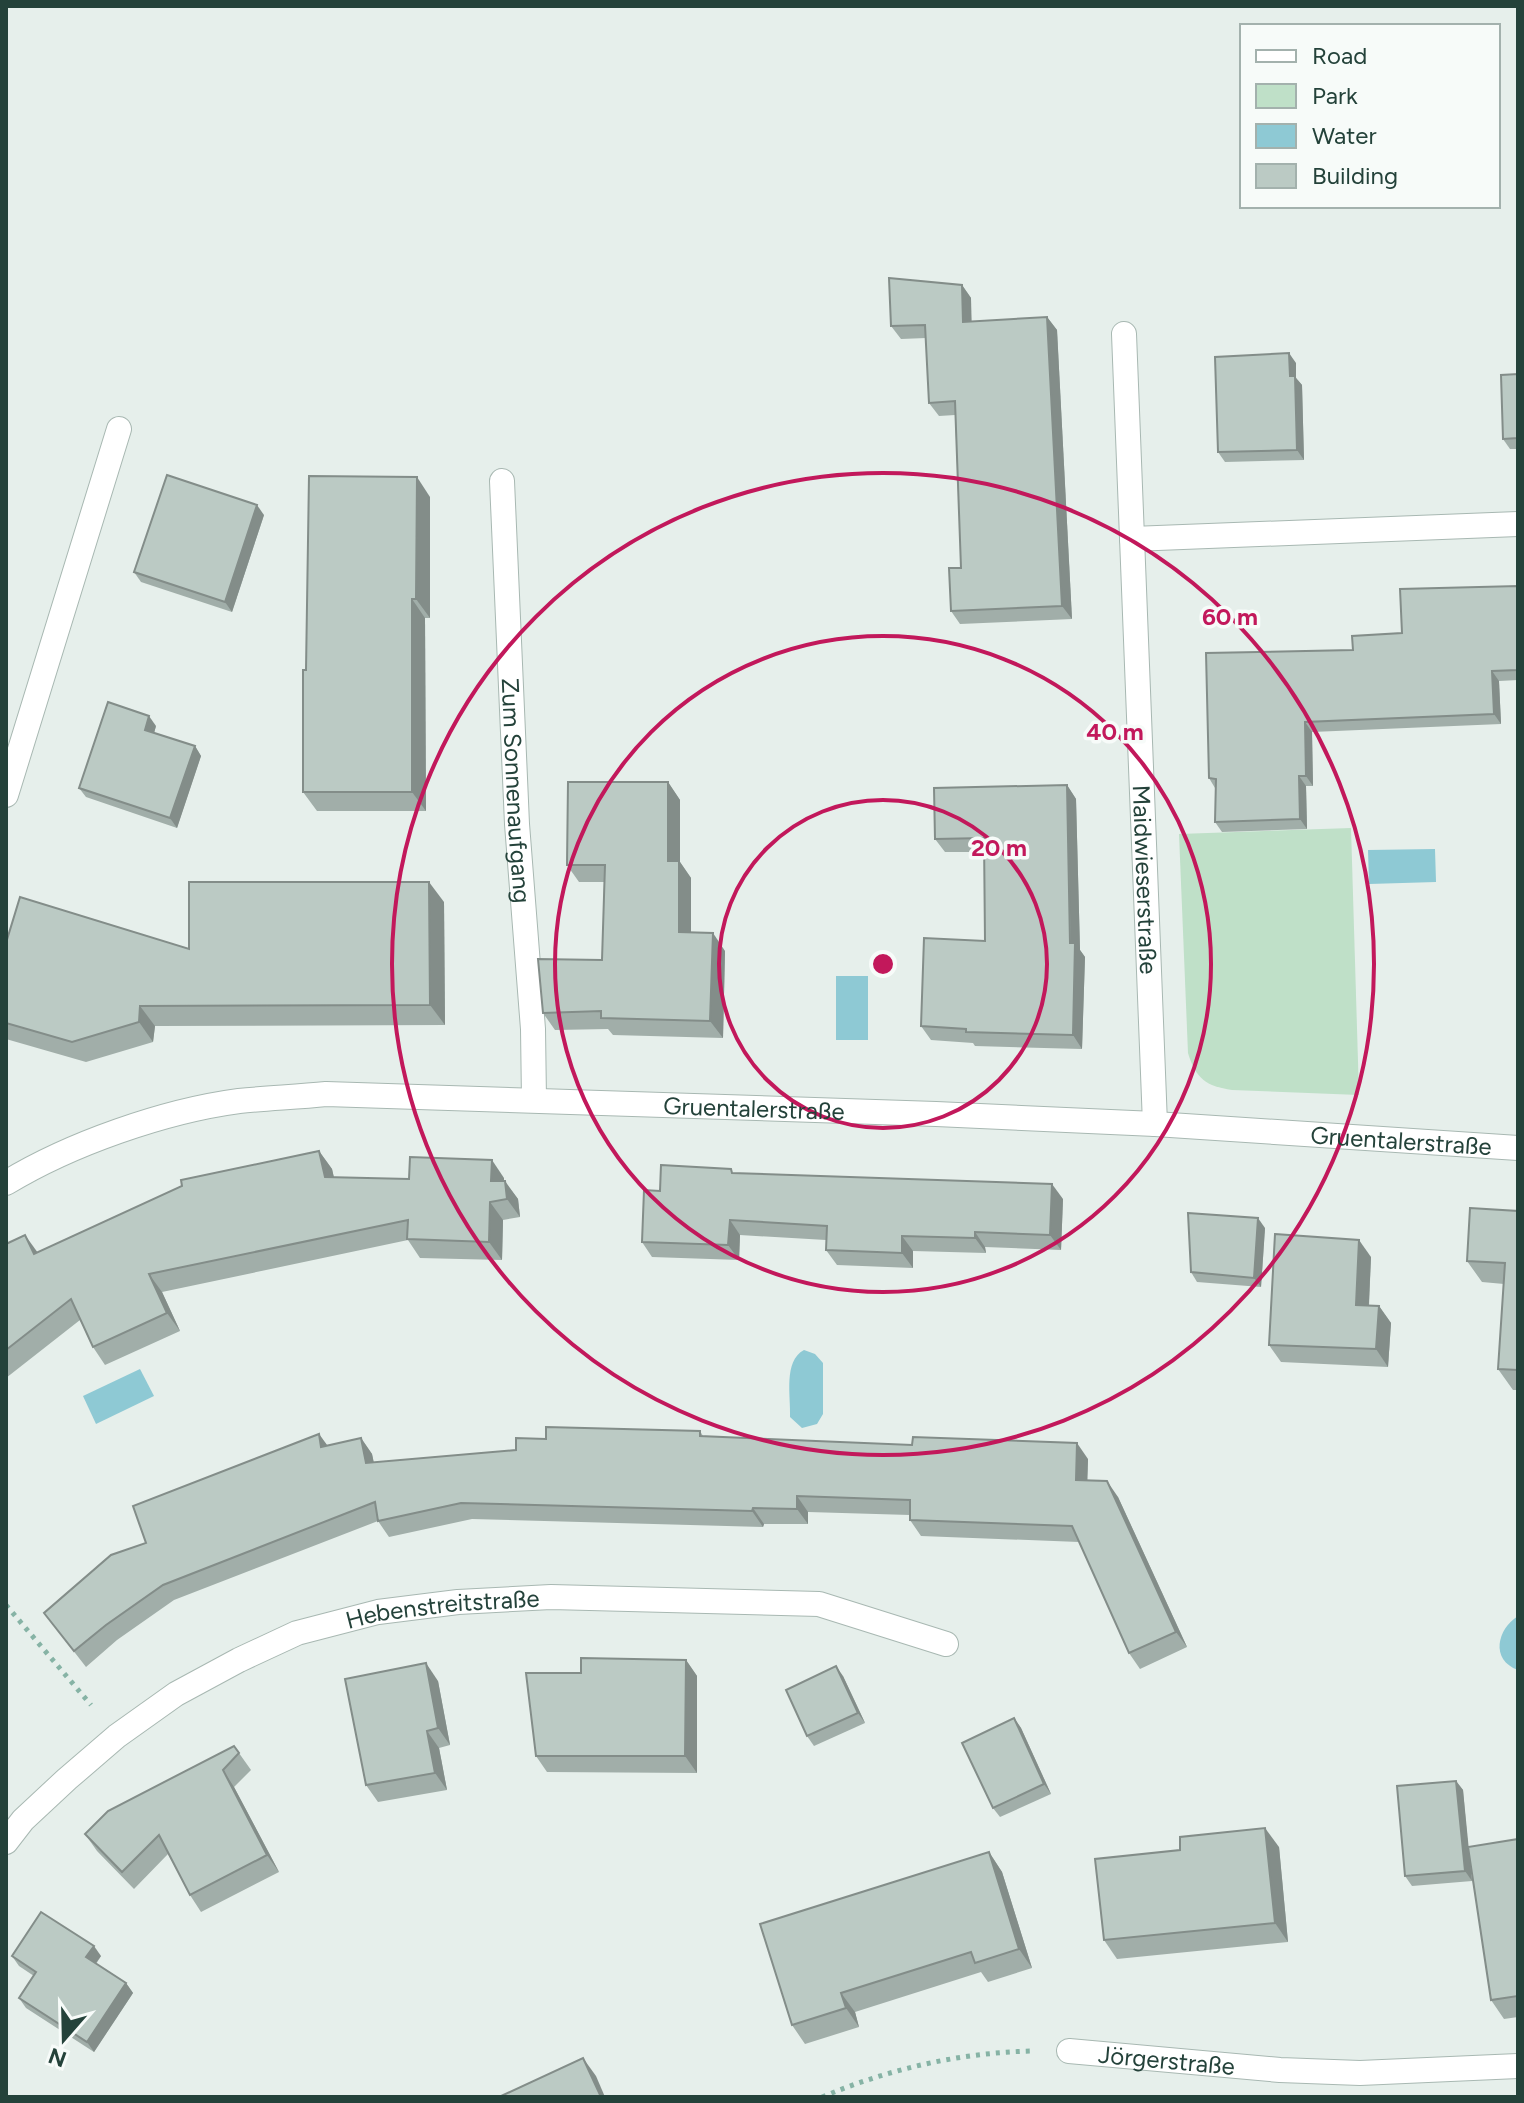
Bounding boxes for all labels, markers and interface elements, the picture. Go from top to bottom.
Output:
legend [1240,24,1500,208]
text: Road [1312,41,1367,70]
text: Park [1312,81,1358,110]
text: Water [1312,121,1377,150]
text: Building [1312,161,1398,190]
text: 60 m [1202,602,1258,631]
street label: Zum Sonnenaufgang [496,677,538,904]
text: 40 m [1086,717,1144,746]
street label: Maidwieserstraße [1127,784,1164,975]
text: 20 m [971,833,1027,862]
centre of rings [869,950,897,978]
street label: Gruentalerstraße [663,1091,845,1125]
street label: Gruentalerstraße [1310,1120,1493,1161]
street label: Hebenstreitstraße [342,1583,540,1634]
north arrow [24,1999,104,2079]
street label: Jörgerstraße [1097,2039,1236,2080]
text: N [45,2042,70,2073]

